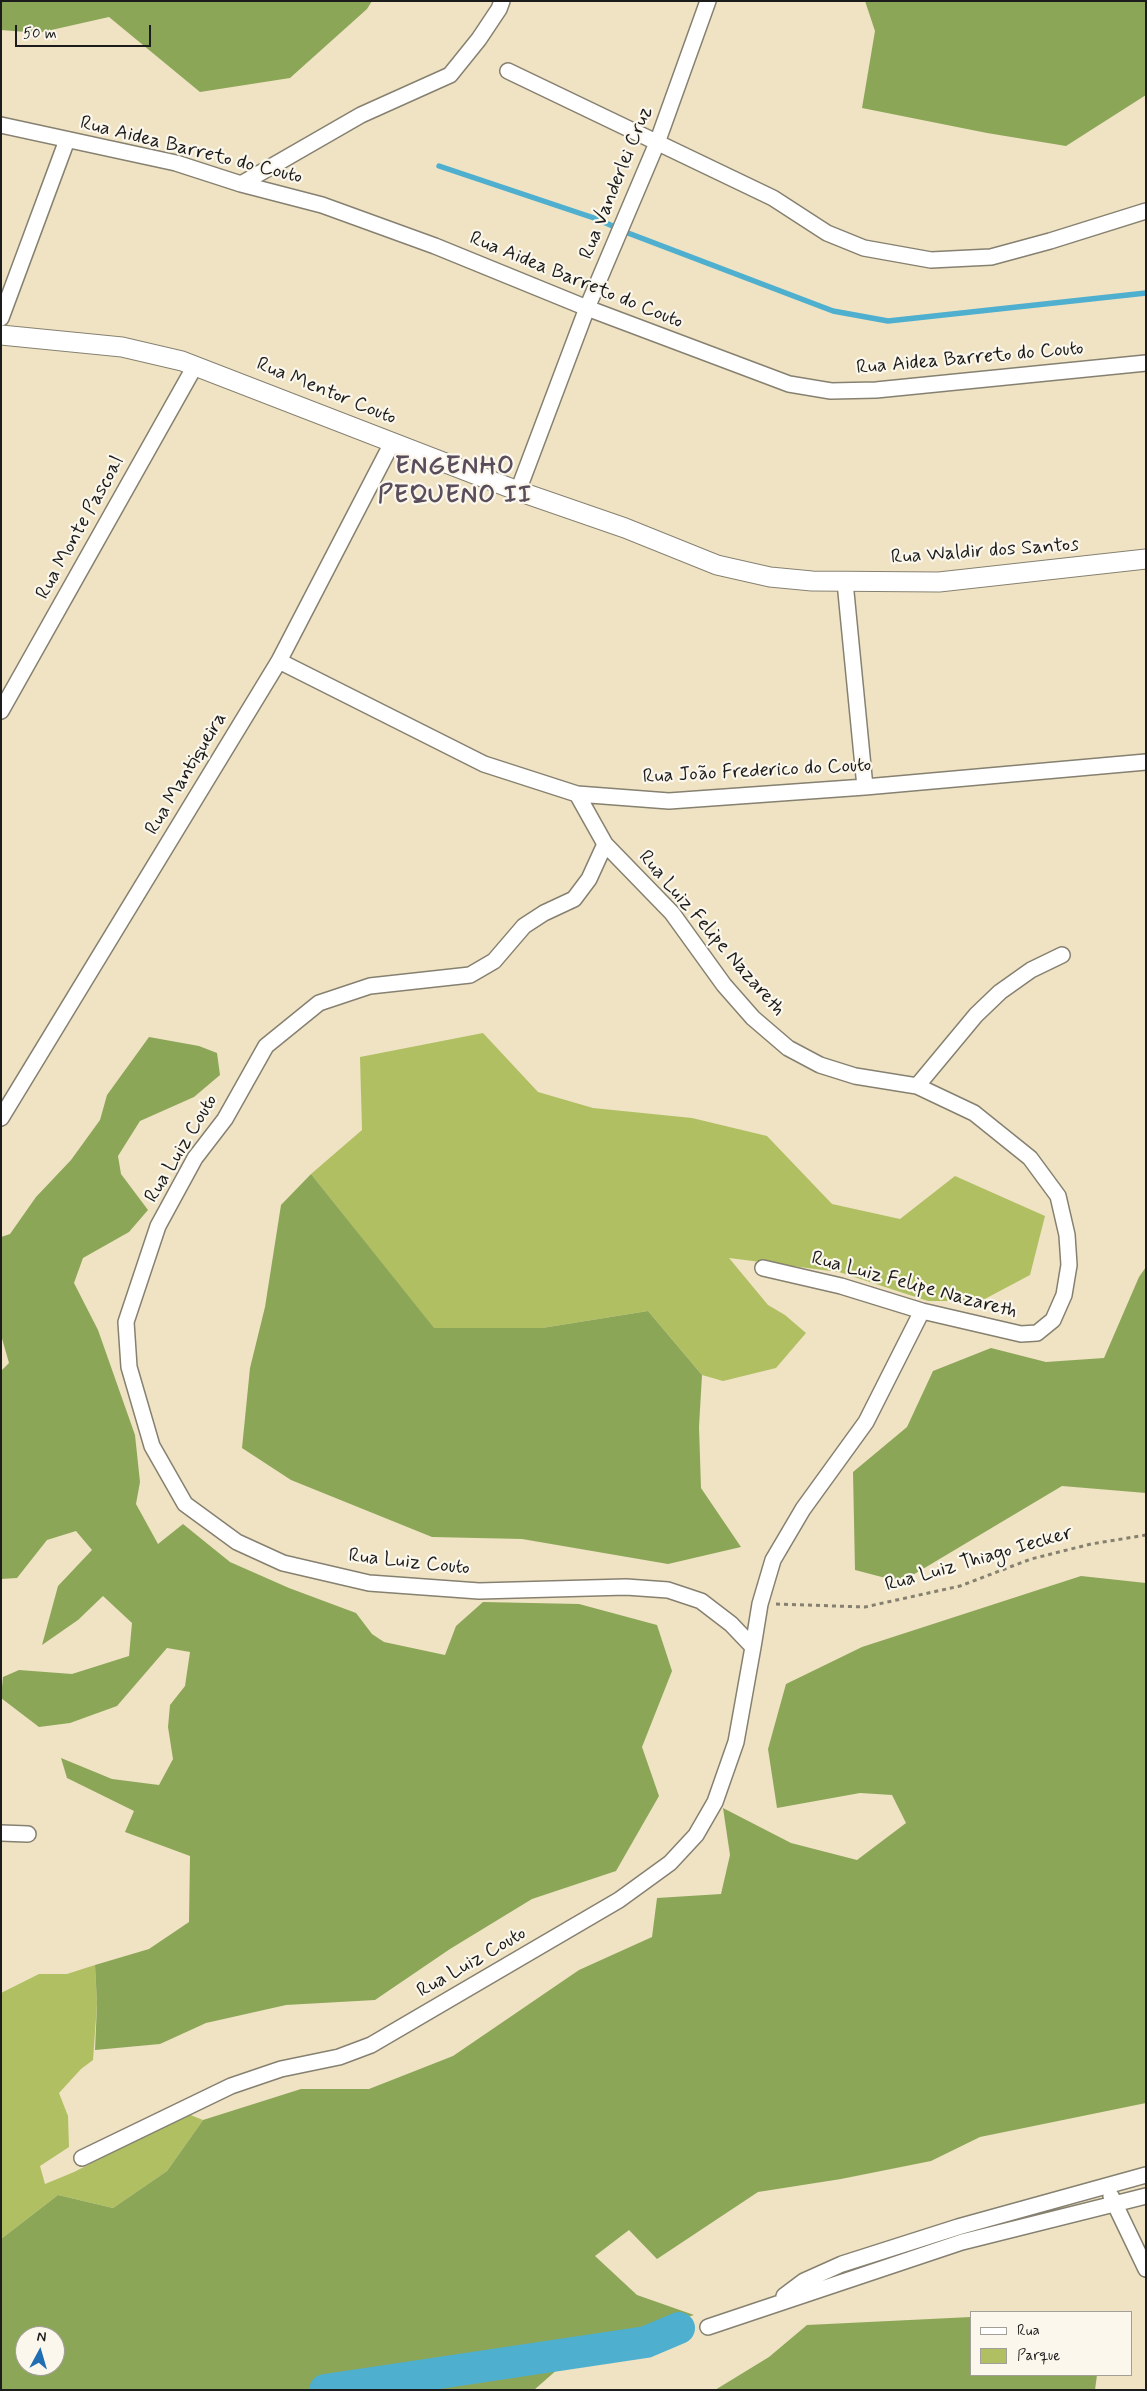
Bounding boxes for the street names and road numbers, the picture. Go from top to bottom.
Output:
street label: Rua Vanderlei Cruz [575,103,659,263]
street label: Rua Aidea Barreto do Couto [77,112,305,190]
street label: Rua Aidea Barreto do Couto [466,227,686,335]
street label: Rua Aidea Barreto do Couto [855,337,1085,381]
street label: Rua Mentor Couto [253,353,399,431]
street label: Rua Monte Pascoal [32,452,130,604]
street label: Rua Waldir dos Santos [890,533,1080,571]
street label: Rua Mantiqueira [141,708,233,840]
street label: Rua João Frederico do Couto [642,754,872,790]
street label: Rua Luiz Felipe Nazareth [632,846,790,1022]
street label: Rua Luiz Couto [140,1091,224,1207]
street label: Rua Luiz Felipe Nazareth [809,1247,1019,1325]
street label: Rua Luiz Thiago Iecker [882,1522,1076,1598]
street label: Rua Luiz Couto [347,1545,471,1581]
street label: Rua Luiz Couto [413,1922,531,2004]

